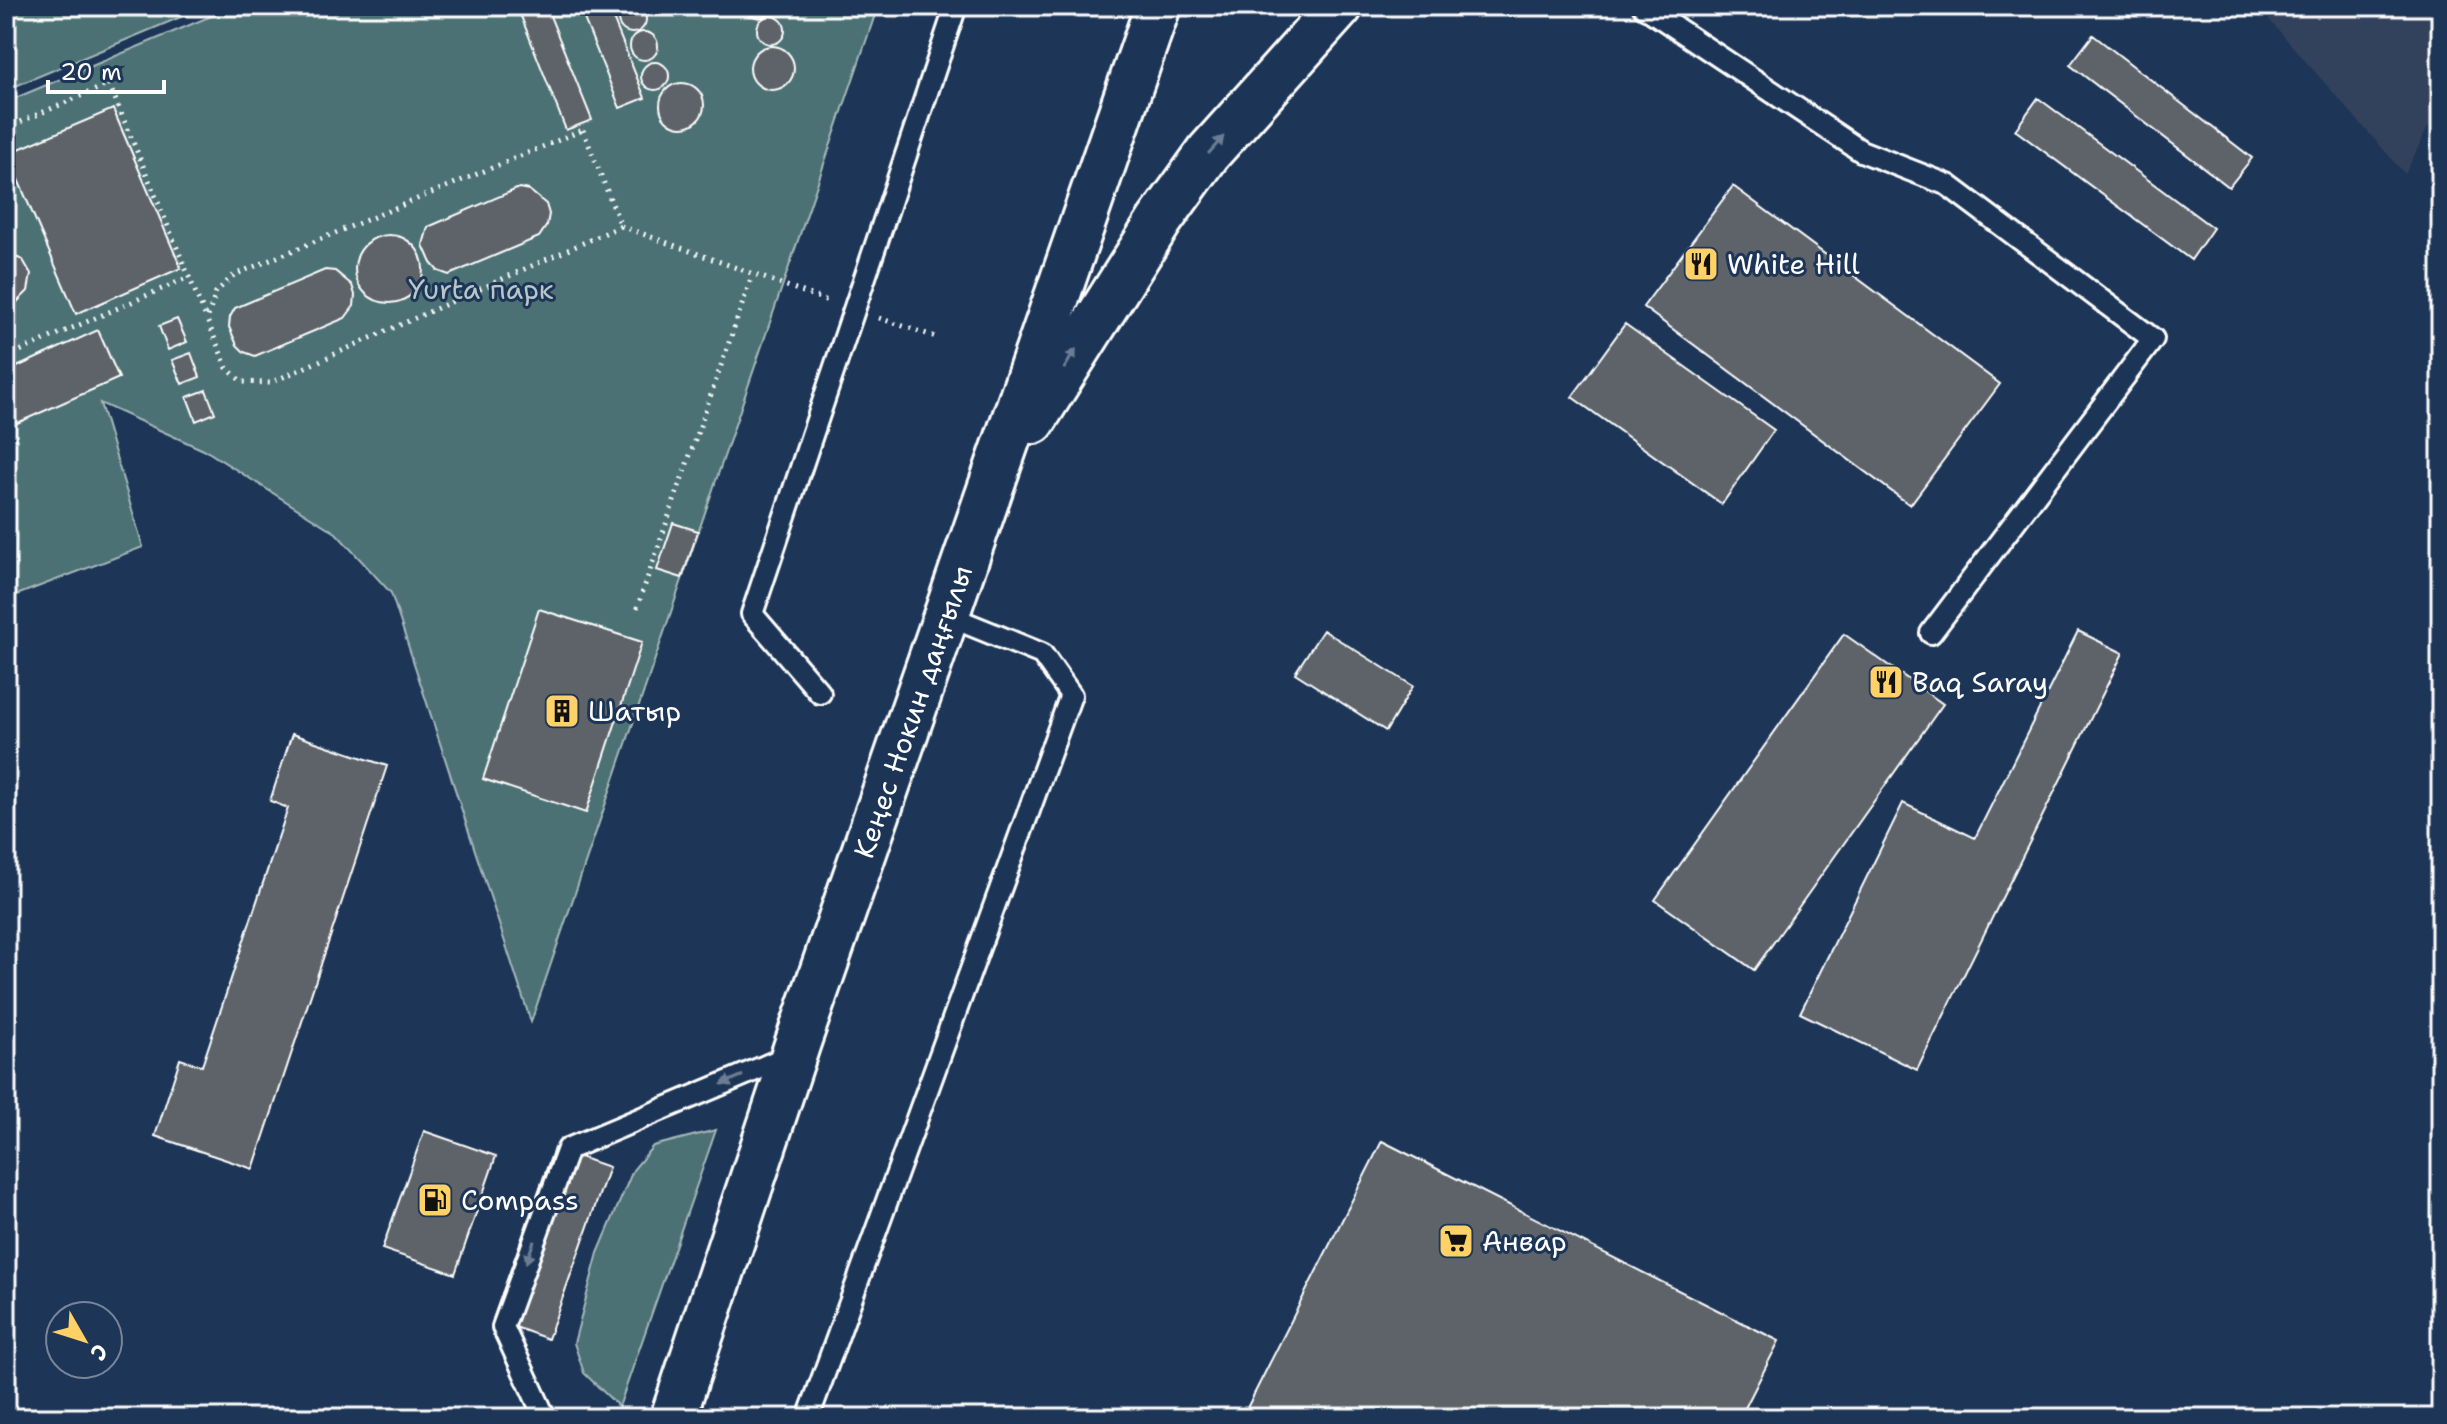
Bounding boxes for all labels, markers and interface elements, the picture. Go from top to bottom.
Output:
scale bar [48,44,164,94]
text: 20 m [60,56,122,88]
one-way arrow [1207,135,1224,155]
restaurant icon: White Hill [1682,245,1720,283]
place label: White Hill [1727,245,1860,283]
park label: Yurta парк [408,270,554,308]
one-way arrow [1063,348,1077,370]
street label: Кеңес Нокин даңғылы [844,560,981,863]
restaurant icon: Baq Saray [1867,663,1905,701]
place label: Baq Saray [1912,663,2048,701]
building icon: Шатыр [543,692,581,730]
place label: Шатыр [588,692,681,730]
one-way arrow [720,1073,744,1086]
fuel station icon: Compass [416,1181,454,1219]
place label: Compass [461,1181,579,1219]
supermarket icon: Анвар [1437,1222,1475,1260]
place label: Анвар [1482,1222,1567,1260]
one-way arrow [524,1240,536,1264]
north arrow [44,1300,124,1380]
text: С [84,1338,115,1367]

